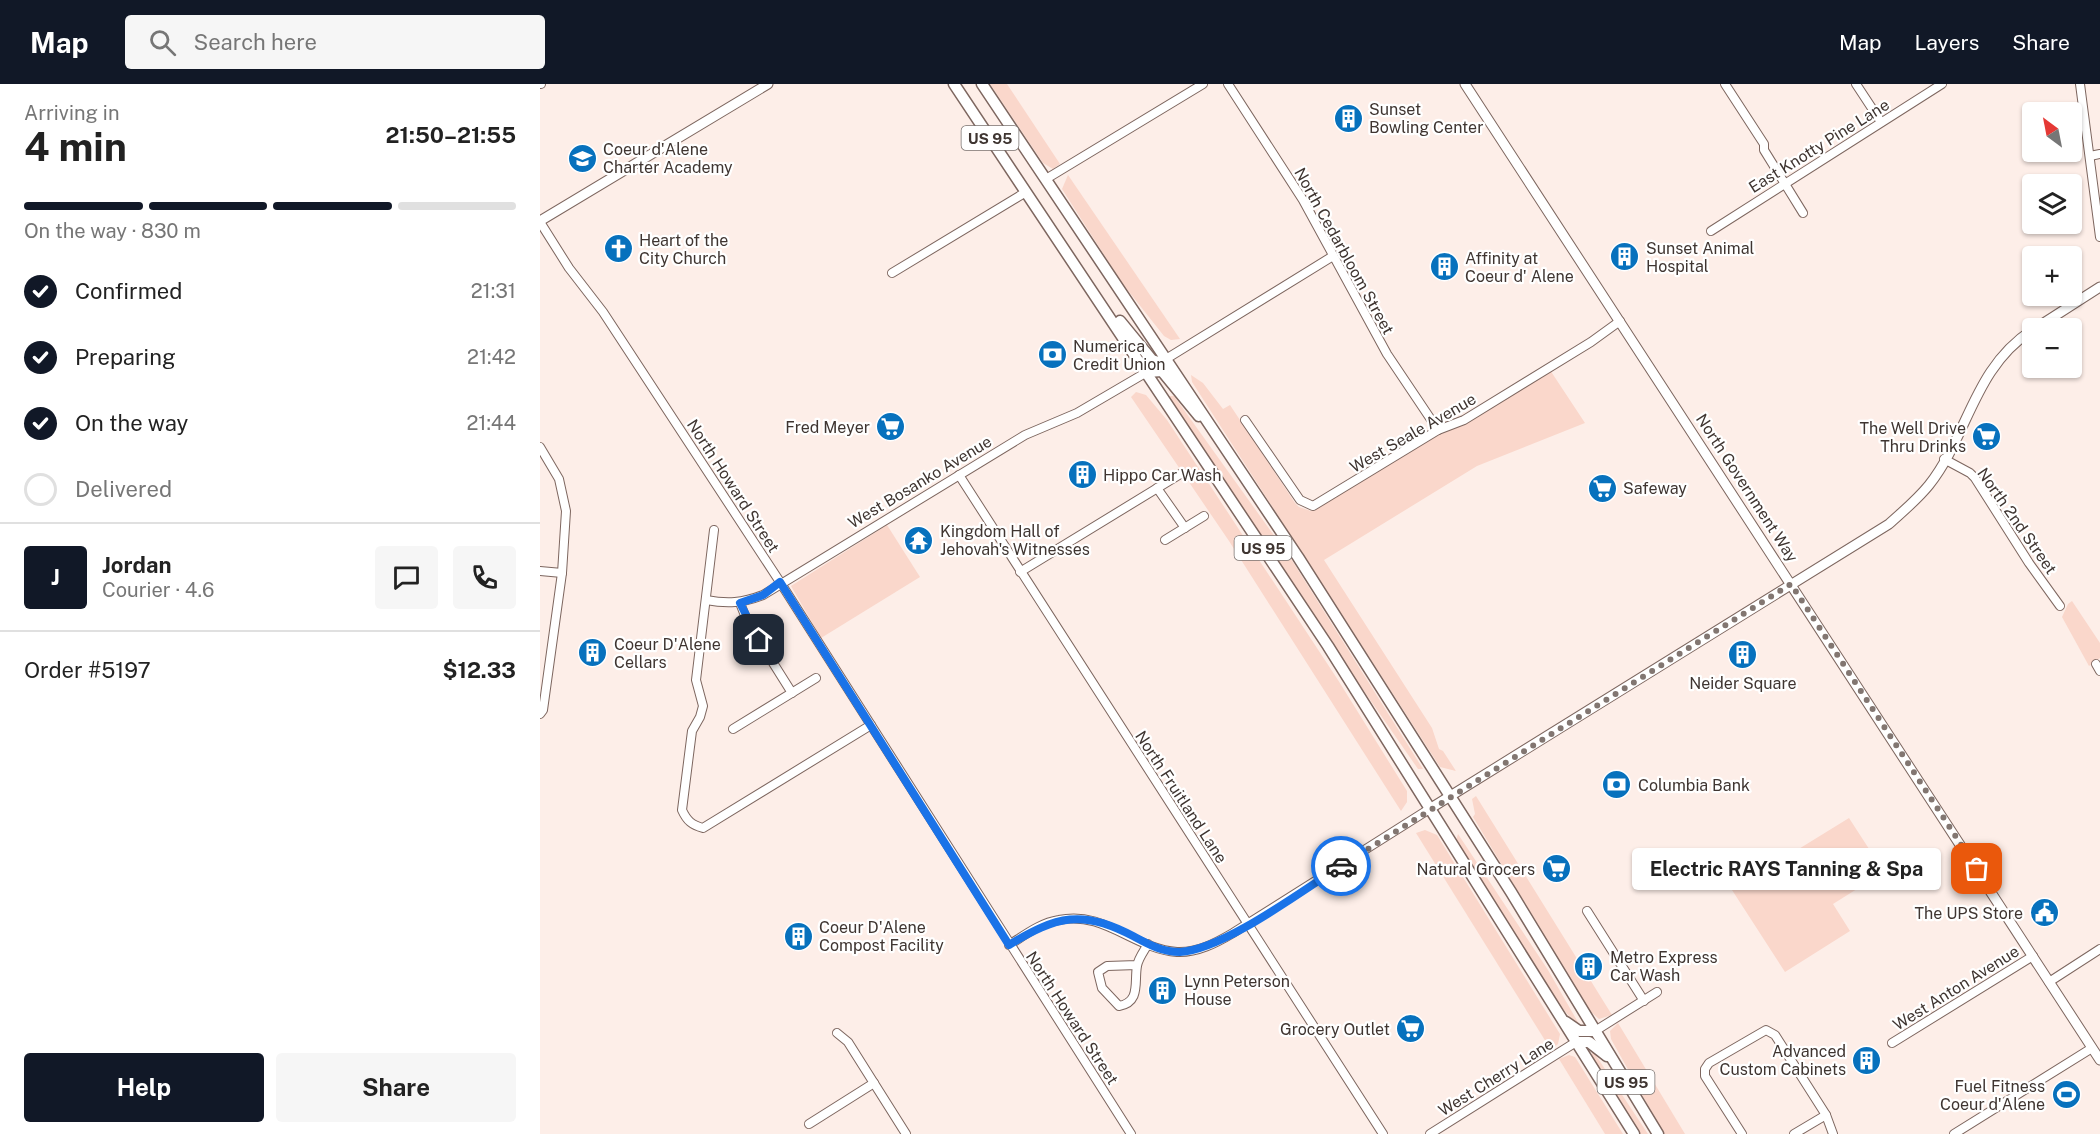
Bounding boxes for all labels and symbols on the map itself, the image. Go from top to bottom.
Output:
street label: East Knotty Pine Lane [1745,95,1893,197]
place label: Sunset Bowling Center [1369,100,1483,137]
building icon: Sunset Bowling Center [1332,102,1364,134]
north arrow [2022,102,2082,162]
road number: US 95 [962,126,1018,150]
place label: Coeur d'Alene Charter Academy [603,140,733,177]
school or university icon: Coeur d'Alene Charter Academy [566,142,598,174]
street label: North Cedarbloom Street [1290,164,1398,338]
place label: Heart of the City Church [639,231,728,268]
church icon: Heart of the City Church [602,233,634,265]
place label: Sunset Animal Hospital [1646,239,1754,276]
building icon: Sunset Animal Hospital [1609,241,1641,273]
place label: Affinity at Coeur d' Alene [1465,249,1574,286]
building icon: Affinity at Coeur d' Alene [1428,251,1460,283]
place label: Numerica Credit Union [1073,337,1166,374]
bank icon: Numerica Credit Union [1036,339,1068,371]
street label: West Seale Avenue [1347,389,1479,477]
street label: North Government Way [1692,410,1802,566]
supermarket icon: Fred Meyer [875,411,907,443]
street label: North Howard Street [683,416,783,556]
place label: Fred Meyer [785,418,870,437]
place label: The Well Drive Thru Drinks [1860,419,1966,456]
supermarket icon: The Well Drive Thru Drinks [1971,421,2003,453]
street label: West Bosanko Avenue [845,432,995,532]
building icon: Hippo Car Wash [1066,459,1098,491]
street label: North 2nd Street [1973,464,2061,578]
place label: Hippo Car Wash [1103,466,1221,485]
supermarket icon: Safeway [1586,472,1618,504]
place label: Safeway [1623,479,1687,498]
place label: Kingdom Hall of Jehovah's Witnesses [940,522,1090,559]
temple icon: Kingdom Hall of Jehovah's Witnesses [903,524,935,556]
road number: US 95 [1234,536,1292,560]
pin [733,614,784,665]
place label: Coeur D'Alene Cellars [614,635,721,672]
building icon: Coeur D'Alene Cellars [577,637,609,669]
building icon: Neider Square [1727,639,1759,671]
place label: Neider Square [1689,674,1797,693]
street label: North Fruitland Lane [1131,727,1231,867]
bank icon: Columbia Bank [1601,769,1633,801]
place label: Columbia Bank [1638,776,1750,795]
courier [1311,836,1371,896]
pin [1951,843,2002,894]
callout: Electric RAYS Tanning & Spa [1632,848,1941,890]
supermarket icon: Natural Grocers [1540,853,1572,885]
place label: Natural Grocers [1416,860,1535,879]
public building icon: The UPS Store [2028,897,2060,929]
place label: The UPS Store [1915,904,2023,923]
place label: Coeur D'Alene Compost Facility [819,918,944,955]
building icon: Coeur D'Alene Compost Facility [782,920,814,952]
street label: West Anton Avenue [1890,942,2022,1034]
street label: North Howard Street [1022,948,1122,1088]
place label: Metro Express Car Wash [1610,948,1718,985]
building icon: Metro Express Car Wash [1573,950,1605,982]
place label: Lynn Peterson House [1184,972,1290,1009]
building icon: Lynn Peterson House [1147,974,1179,1006]
supermarket icon: Grocery Outlet [1395,1013,1427,1045]
place label: Grocery Outlet [1280,1020,1390,1039]
street label: West Cherry Lane [1435,1034,1557,1120]
place label: Advanced Custom Cabinets [1719,1042,1846,1079]
building icon: Advanced Custom Cabinets [1851,1044,1883,1076]
road number: US 95 [1598,1070,1654,1094]
place label: Fuel Fitness Coeur d'Alene [1940,1077,2045,1114]
sports icon: Fuel Fitness Coeur d'Alene [2050,1079,2082,1111]

